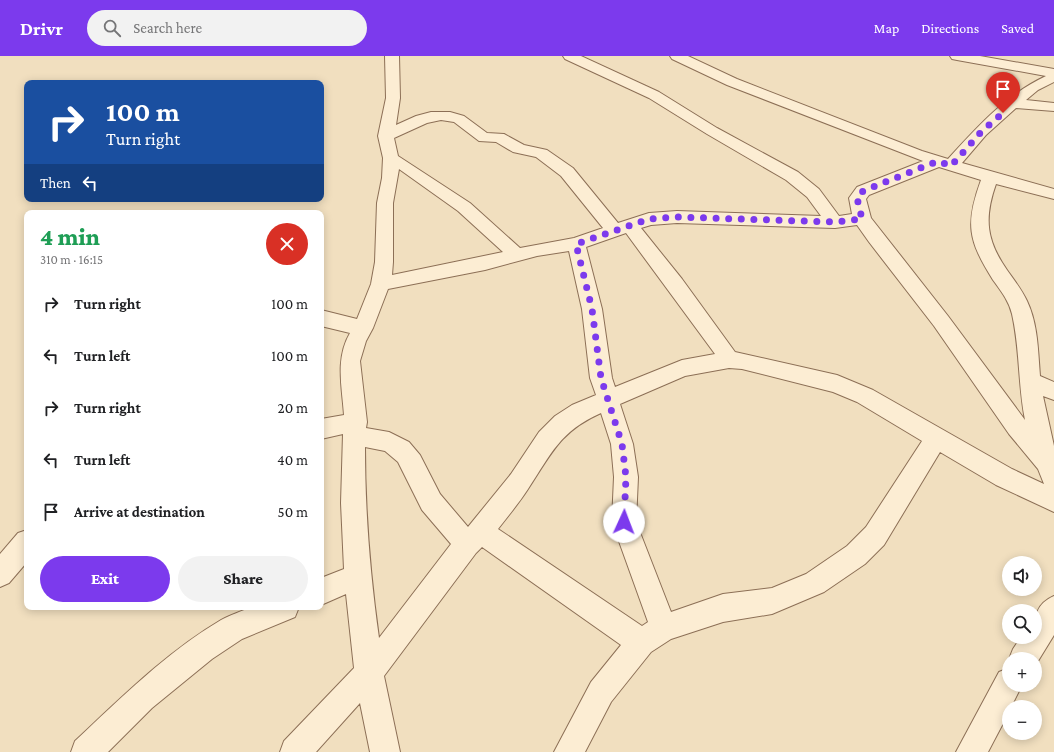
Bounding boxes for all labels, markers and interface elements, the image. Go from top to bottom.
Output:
search box [87,10,367,46]
icon: search [101,17,123,39]
text: Drivr [20,18,63,39]
text: Search here [133,20,202,36]
text: Map [874,20,899,36]
text: Directions [921,20,979,36]
text: Saved [1001,20,1034,36]
pin [986,72,1020,113]
icon: arrive [992,78,1014,100]
icon: right [40,96,92,148]
text: 100 m [106,96,180,127]
text: Turn right [106,129,180,149]
icon: left [79,172,101,194]
text: Then [40,175,71,191]
text: 4 min [40,223,100,250]
button: close [266,223,308,265]
text: 310 m · 16:15 [40,252,103,267]
icon: right [40,293,62,315]
text: Turn right [74,296,141,312]
text: 100 m [271,296,308,312]
icon: left [40,345,62,367]
text: Turn left [74,348,130,364]
text: 100 m [271,348,308,364]
icon: right [40,397,62,419]
text: Turn right [74,400,141,416]
text: 20 m [278,400,308,416]
icon: left [40,449,62,471]
text: Turn left [74,452,130,468]
text: 40 m [277,452,308,468]
icon: arrive [40,501,62,523]
position arrow [603,501,645,543]
text: Arrive at destination [74,504,205,520]
text: 50 m [278,504,308,520]
button: Exit [40,556,170,602]
button: Share [178,556,308,602]
map controls [1002,556,1042,740]
button: sound [1002,556,1042,596]
button: search [1002,604,1042,644]
button: + [1002,652,1042,692]
button: − [1002,700,1042,740]

